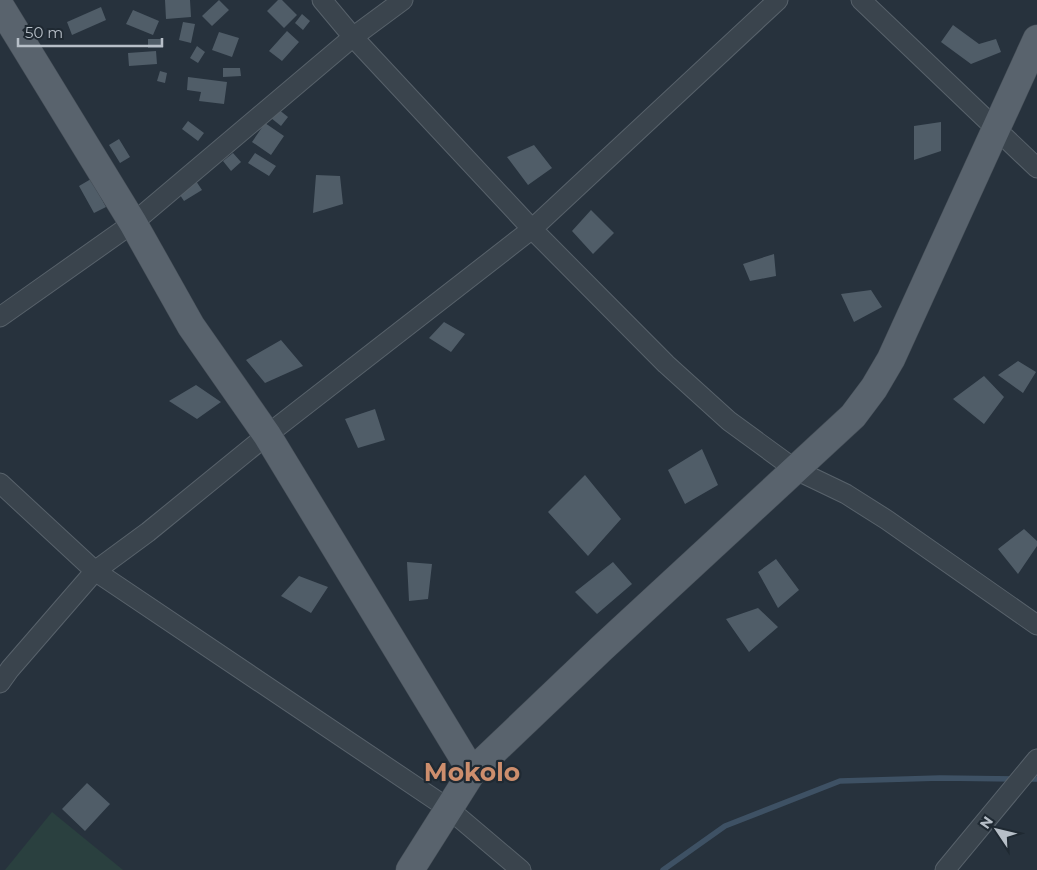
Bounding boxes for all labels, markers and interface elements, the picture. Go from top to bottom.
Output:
scale bar [18,15,161,47]
text: 50 m [25,23,63,42]
district label: Mokolo [424,757,520,787]
north arrow [972,805,1022,855]
text: N [976,813,997,832]

